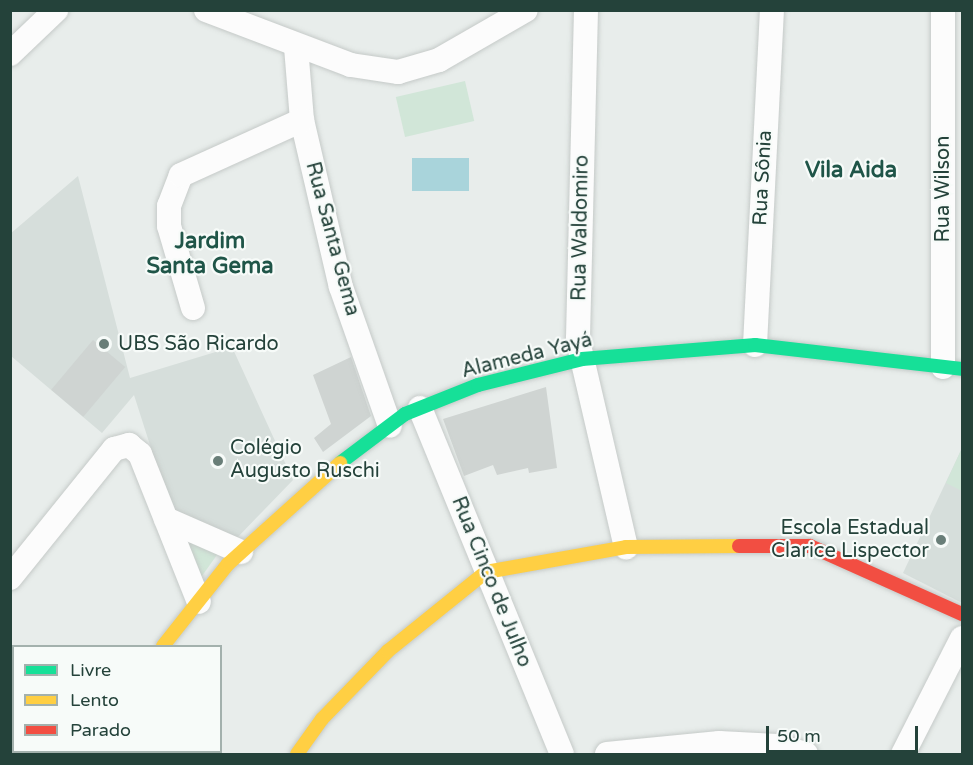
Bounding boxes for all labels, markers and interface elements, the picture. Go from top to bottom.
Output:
street label: Rua Sônia [749,130,777,226]
street label: Rua Wilson [931,136,955,242]
street label: Rua Waldomiro [568,155,594,301]
district label: Vila Aida [805,158,897,184]
street label: Rua Santa Gema [300,159,364,319]
district label: Jardim Santa Gema [146,228,274,280]
street label: Alameda Yayá [459,328,595,384]
place label: UBS São Ricardo [118,332,279,356]
marker: UBS São Ricardo [95,335,113,353]
place label: Colégio Augusto Ruschi [230,437,380,484]
marker: Colégio Augusto Ruschi [211,454,225,468]
street label: Rua Cinco de Julho [446,493,536,671]
place label: Escola Estadual Clarice Lispector [771,516,929,563]
marker: Escola Estadual Clarice Lispector [934,533,948,547]
legend [12,645,222,753]
text: Livre [70,659,111,681]
text: Lento [70,689,119,711]
scale bar [769,714,920,752]
text: Parado [70,719,131,741]
text: 50 m [777,725,821,747]

